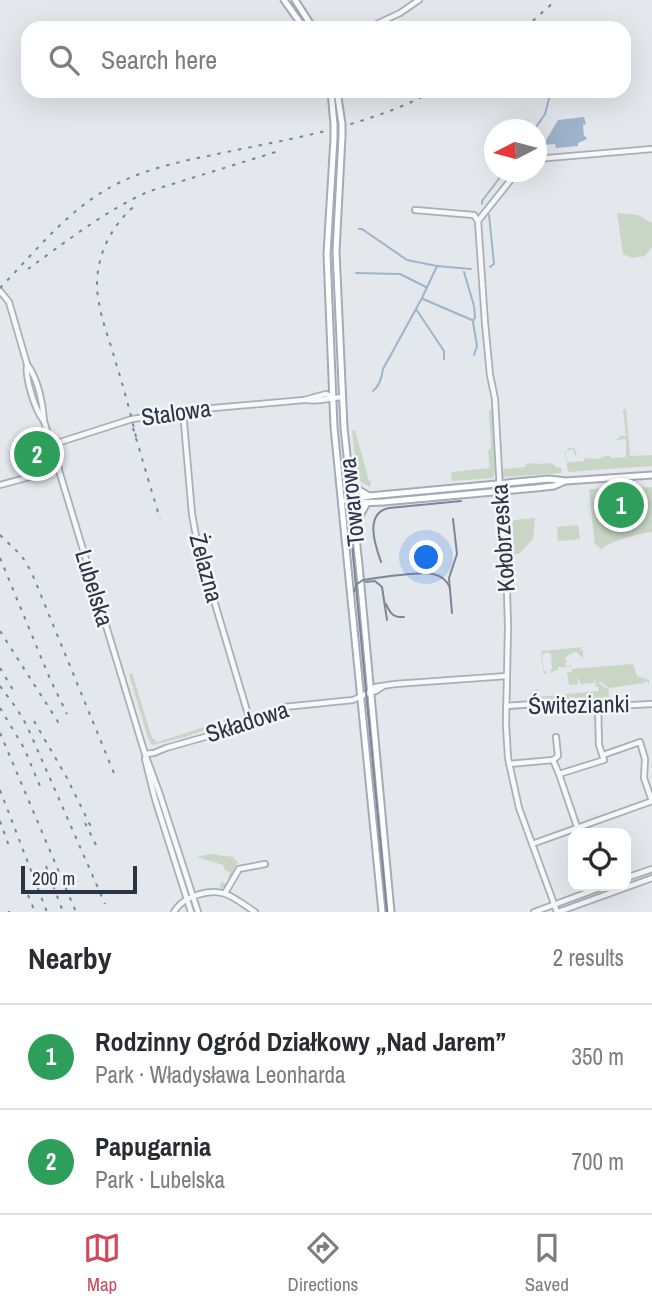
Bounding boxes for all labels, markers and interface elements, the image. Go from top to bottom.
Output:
search box [21,21,631,98]
icon: search [45,41,83,79]
text: Search here [101,42,217,77]
north arrow [484,119,547,182]
street label: Stalowa [139,391,213,433]
pin: 2 [14,428,60,480]
street label: Towarowa [330,456,372,548]
pin: 1 [598,479,644,531]
street label: Kołobrzeska [482,483,522,593]
street label: Żelazna [182,530,231,606]
your location [409,540,443,574]
street label: Lubelska [68,545,122,630]
street label: Świtezianki [528,687,630,721]
street label: Składowa [201,693,292,749]
map controls [568,828,631,891]
button: locate [568,828,631,891]
scale bar [21,863,136,895]
text: 200 m [32,865,75,891]
text: Nearby [28,938,111,978]
text: 2 results [553,942,624,973]
text: Rodzinny Ogród Działkowy „Nad Jarem” [95,1024,506,1059]
text: 1 [46,1041,56,1072]
text: 350 m [572,1041,624,1072]
text: Park · Władysława Leonharda [95,1059,346,1090]
text: Papugarnia [95,1129,211,1164]
text: 2 [46,1146,56,1177]
text: 700 m [572,1146,624,1177]
text: Park · Lubelska [95,1164,225,1195]
tab: Map [83,1229,121,1297]
tab: Directions [287,1229,358,1297]
tab: Saved [525,1229,569,1297]

